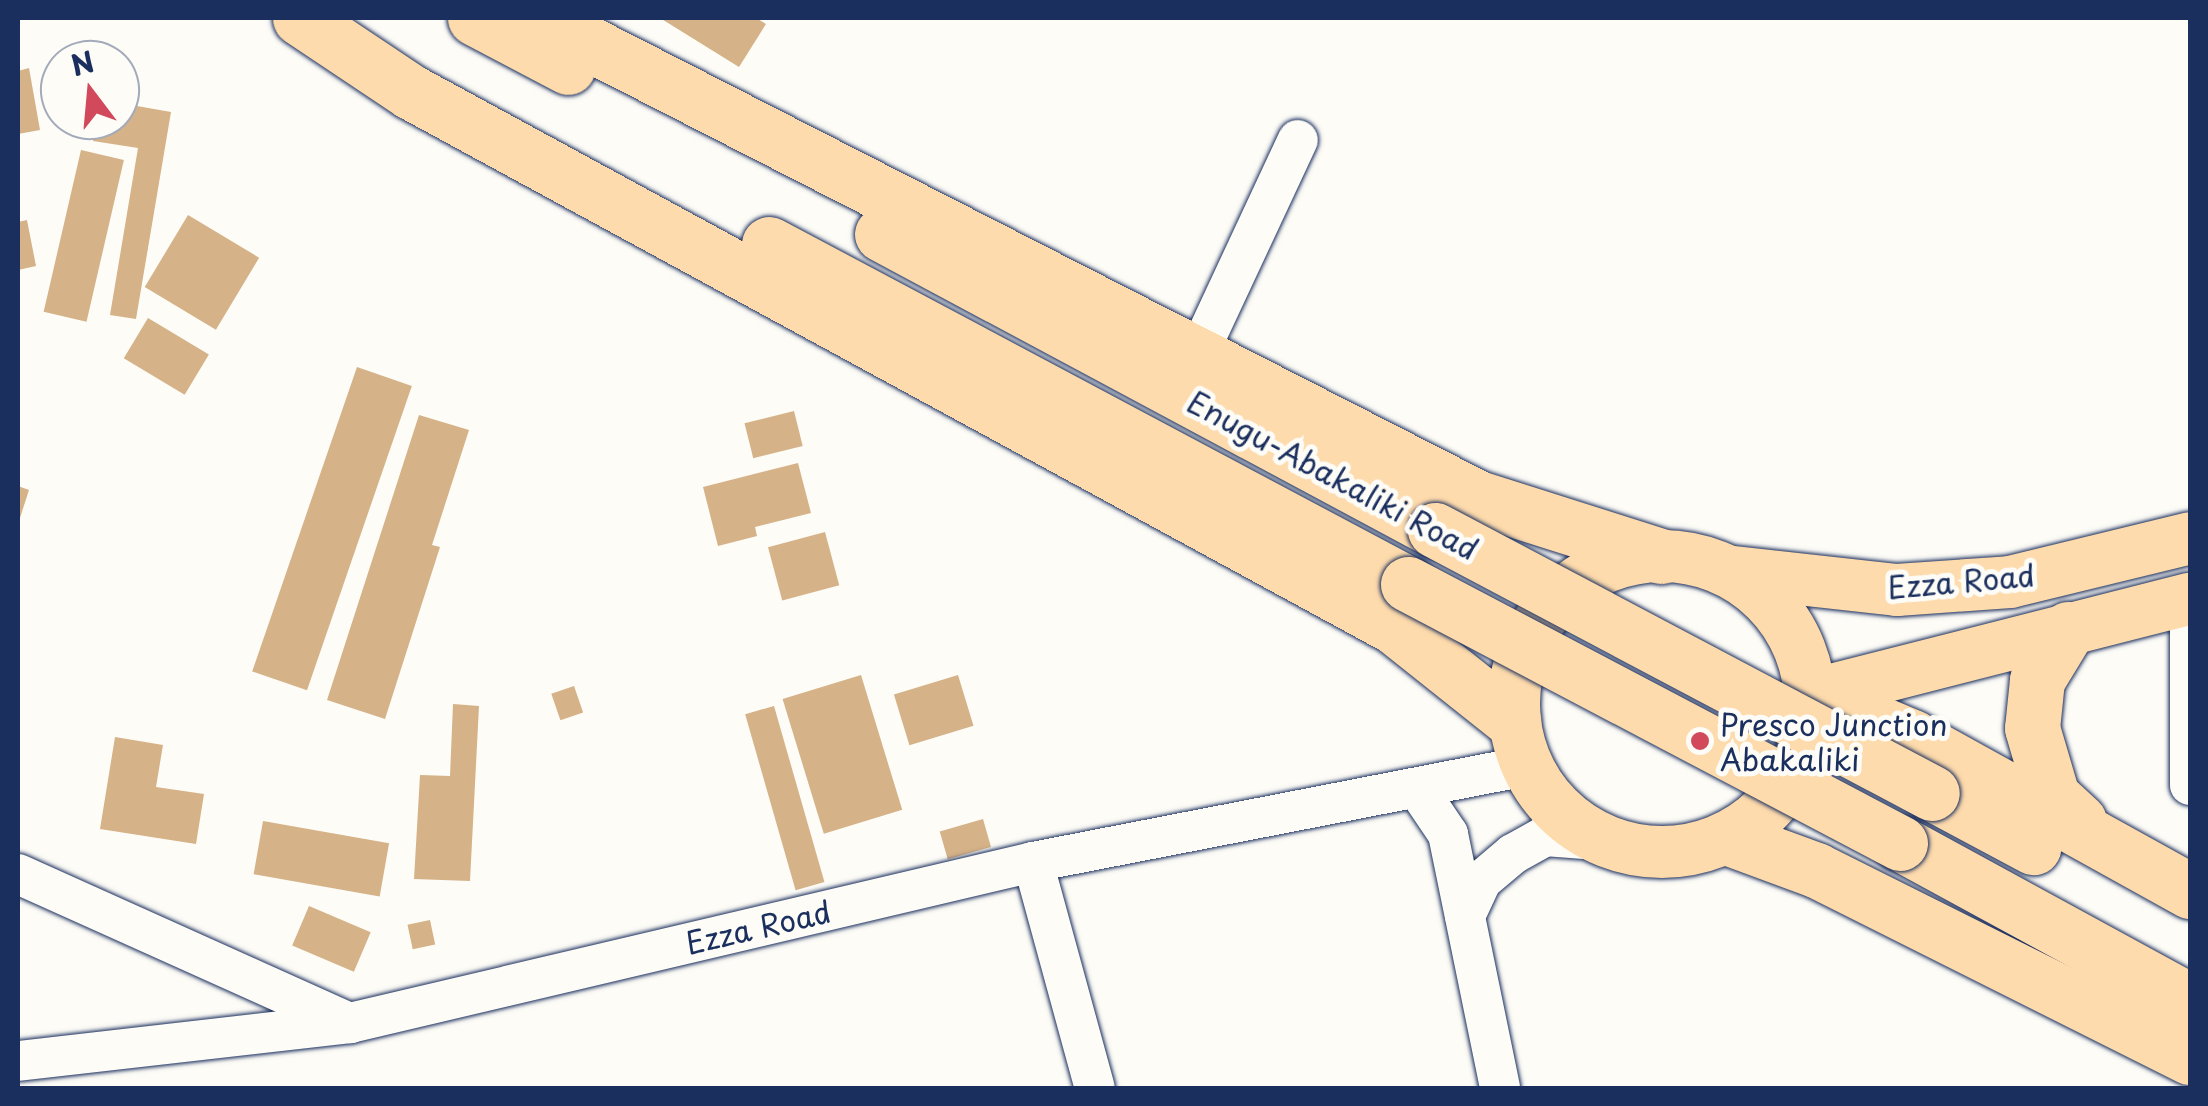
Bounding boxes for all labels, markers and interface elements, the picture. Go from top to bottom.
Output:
text: N [66,39,99,86]
north arrow [40,40,140,140]
street label: Enugu-Abakaliki Road [1180,382,1486,568]
street label: Ezza Road [1885,557,2037,605]
place label: Presco Junction Abakaliki [1720,706,1948,776]
marker: Presco Junction Abakaliki [1689,730,1711,752]
street label: Ezza Road [681,893,835,961]

